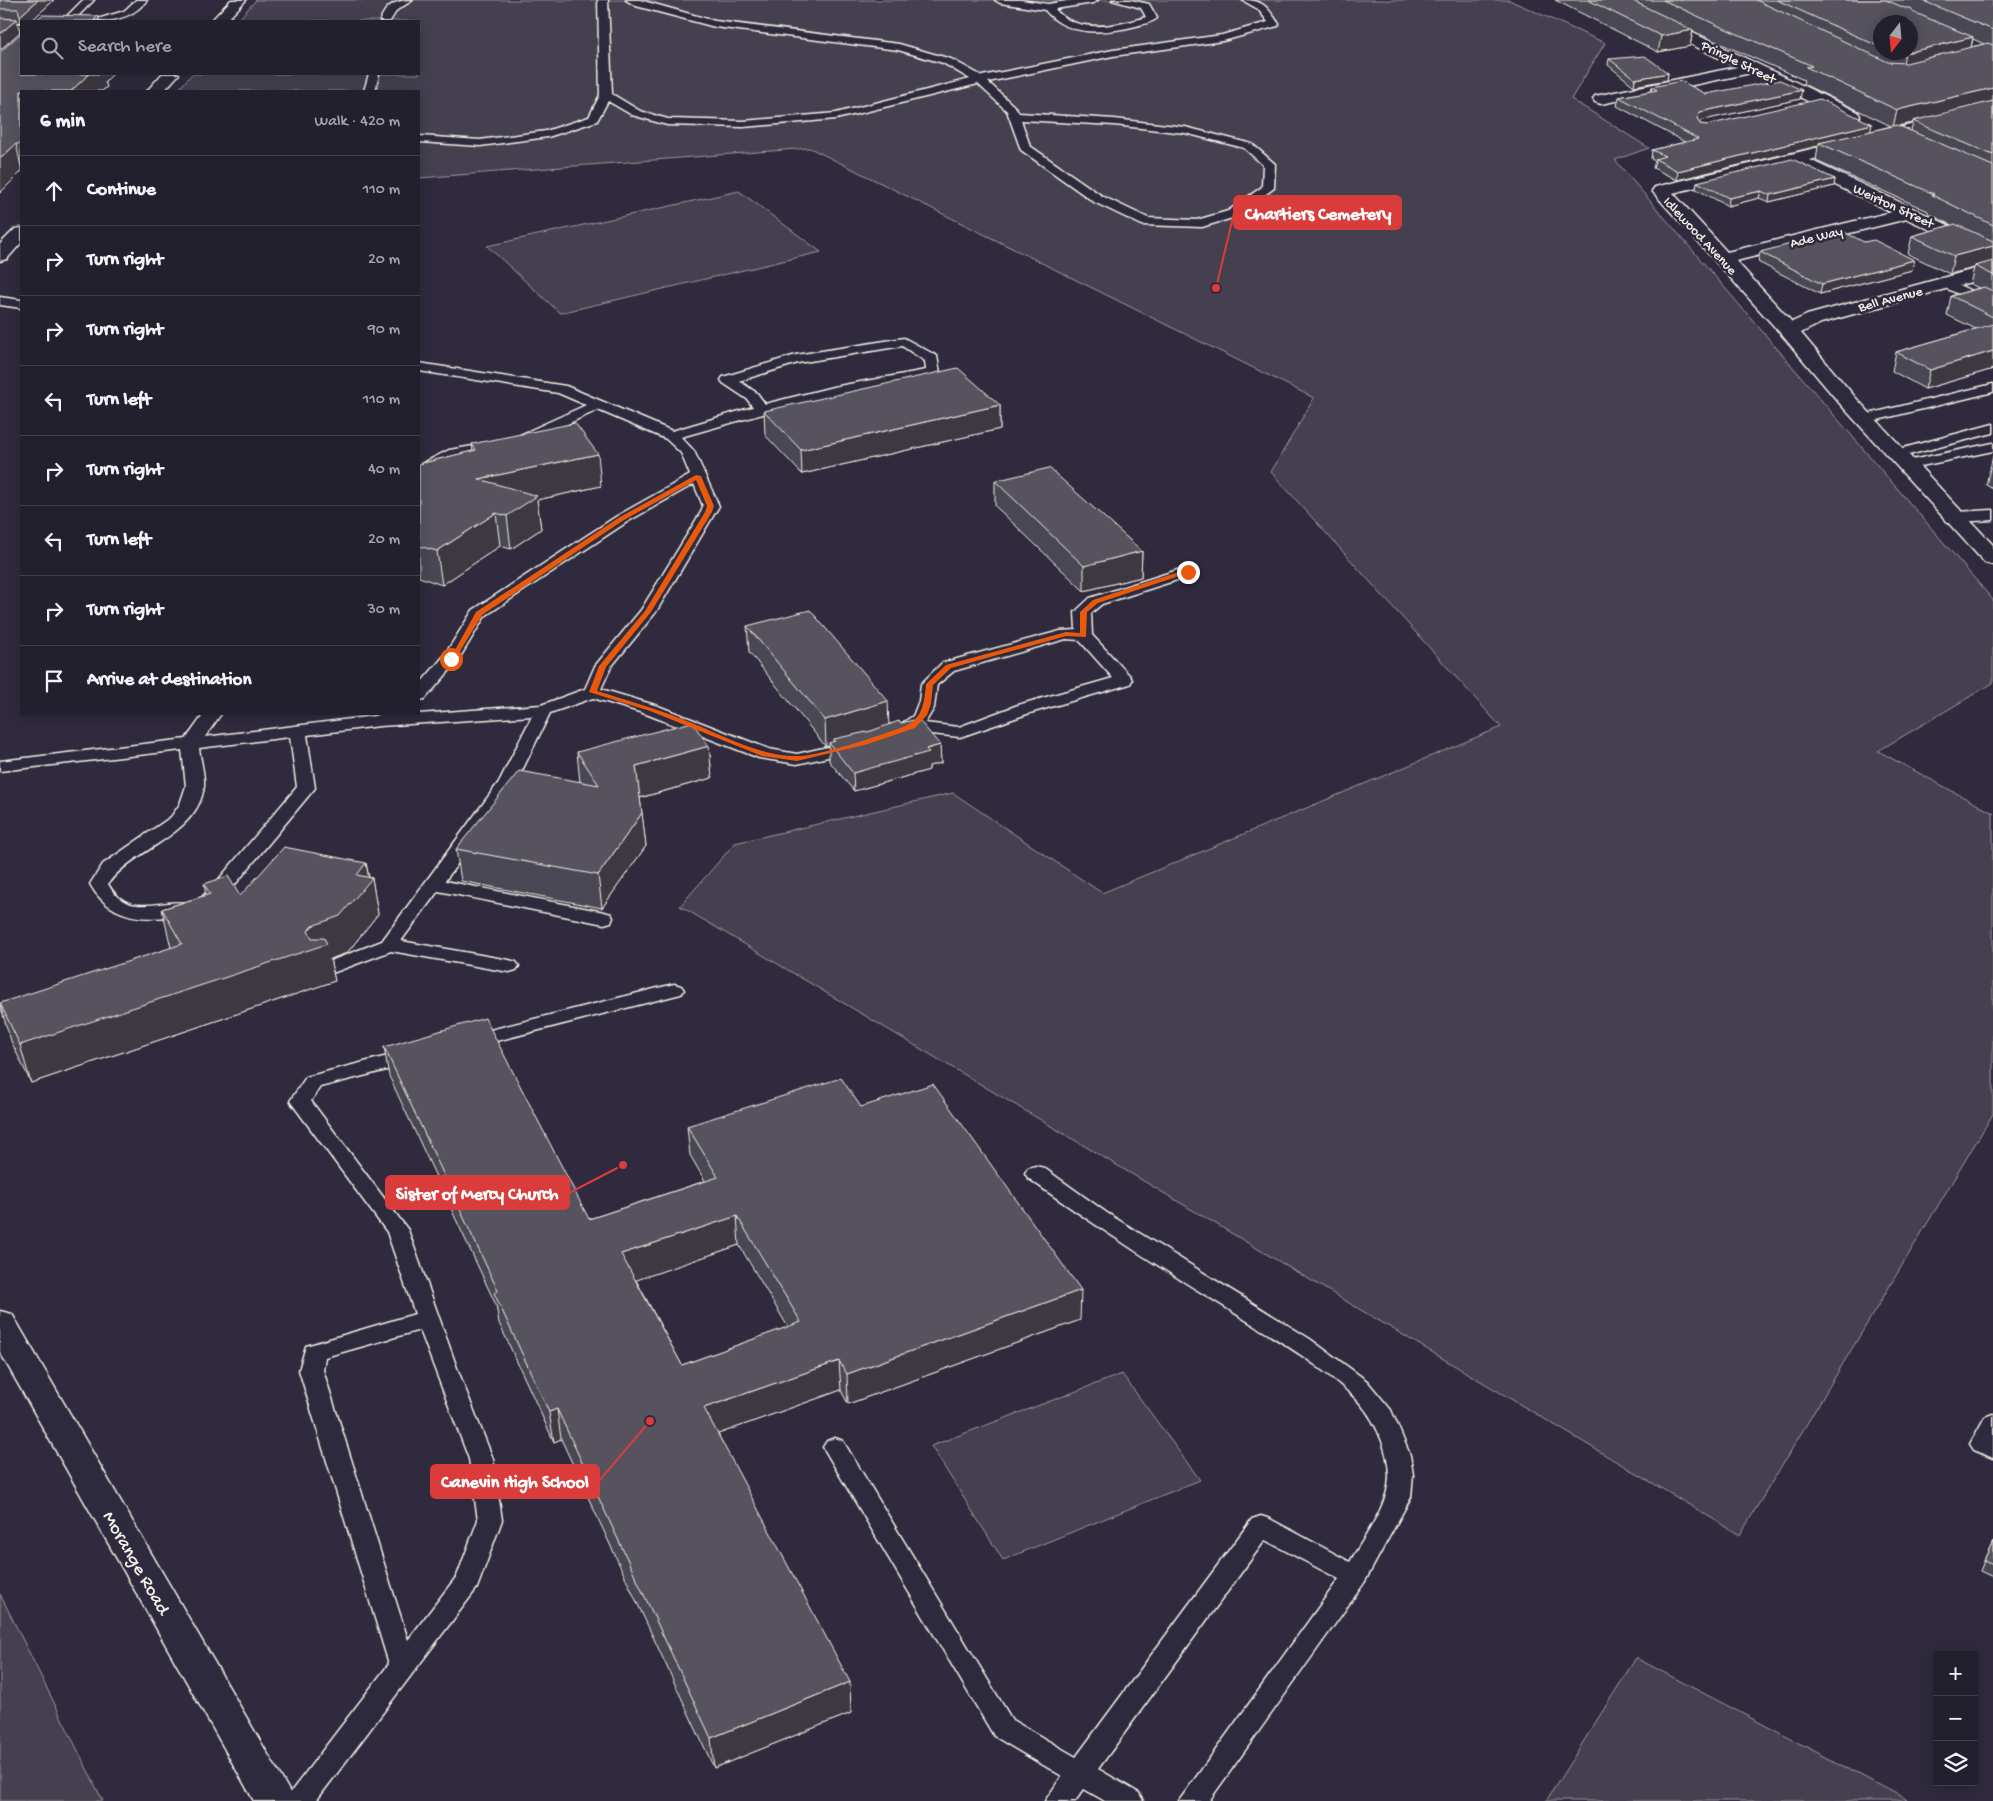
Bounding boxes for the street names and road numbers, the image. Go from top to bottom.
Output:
street label: Pringle Street [1697,37,1779,89]
street label: Weirton Street [1850,181,1937,234]
street label: Idlewood Avenue [1659,194,1740,280]
street label: Ade Way [1789,224,1845,253]
street label: Bell Avenue [1856,283,1925,317]
street label: Morange Road [96,1508,175,1621]

